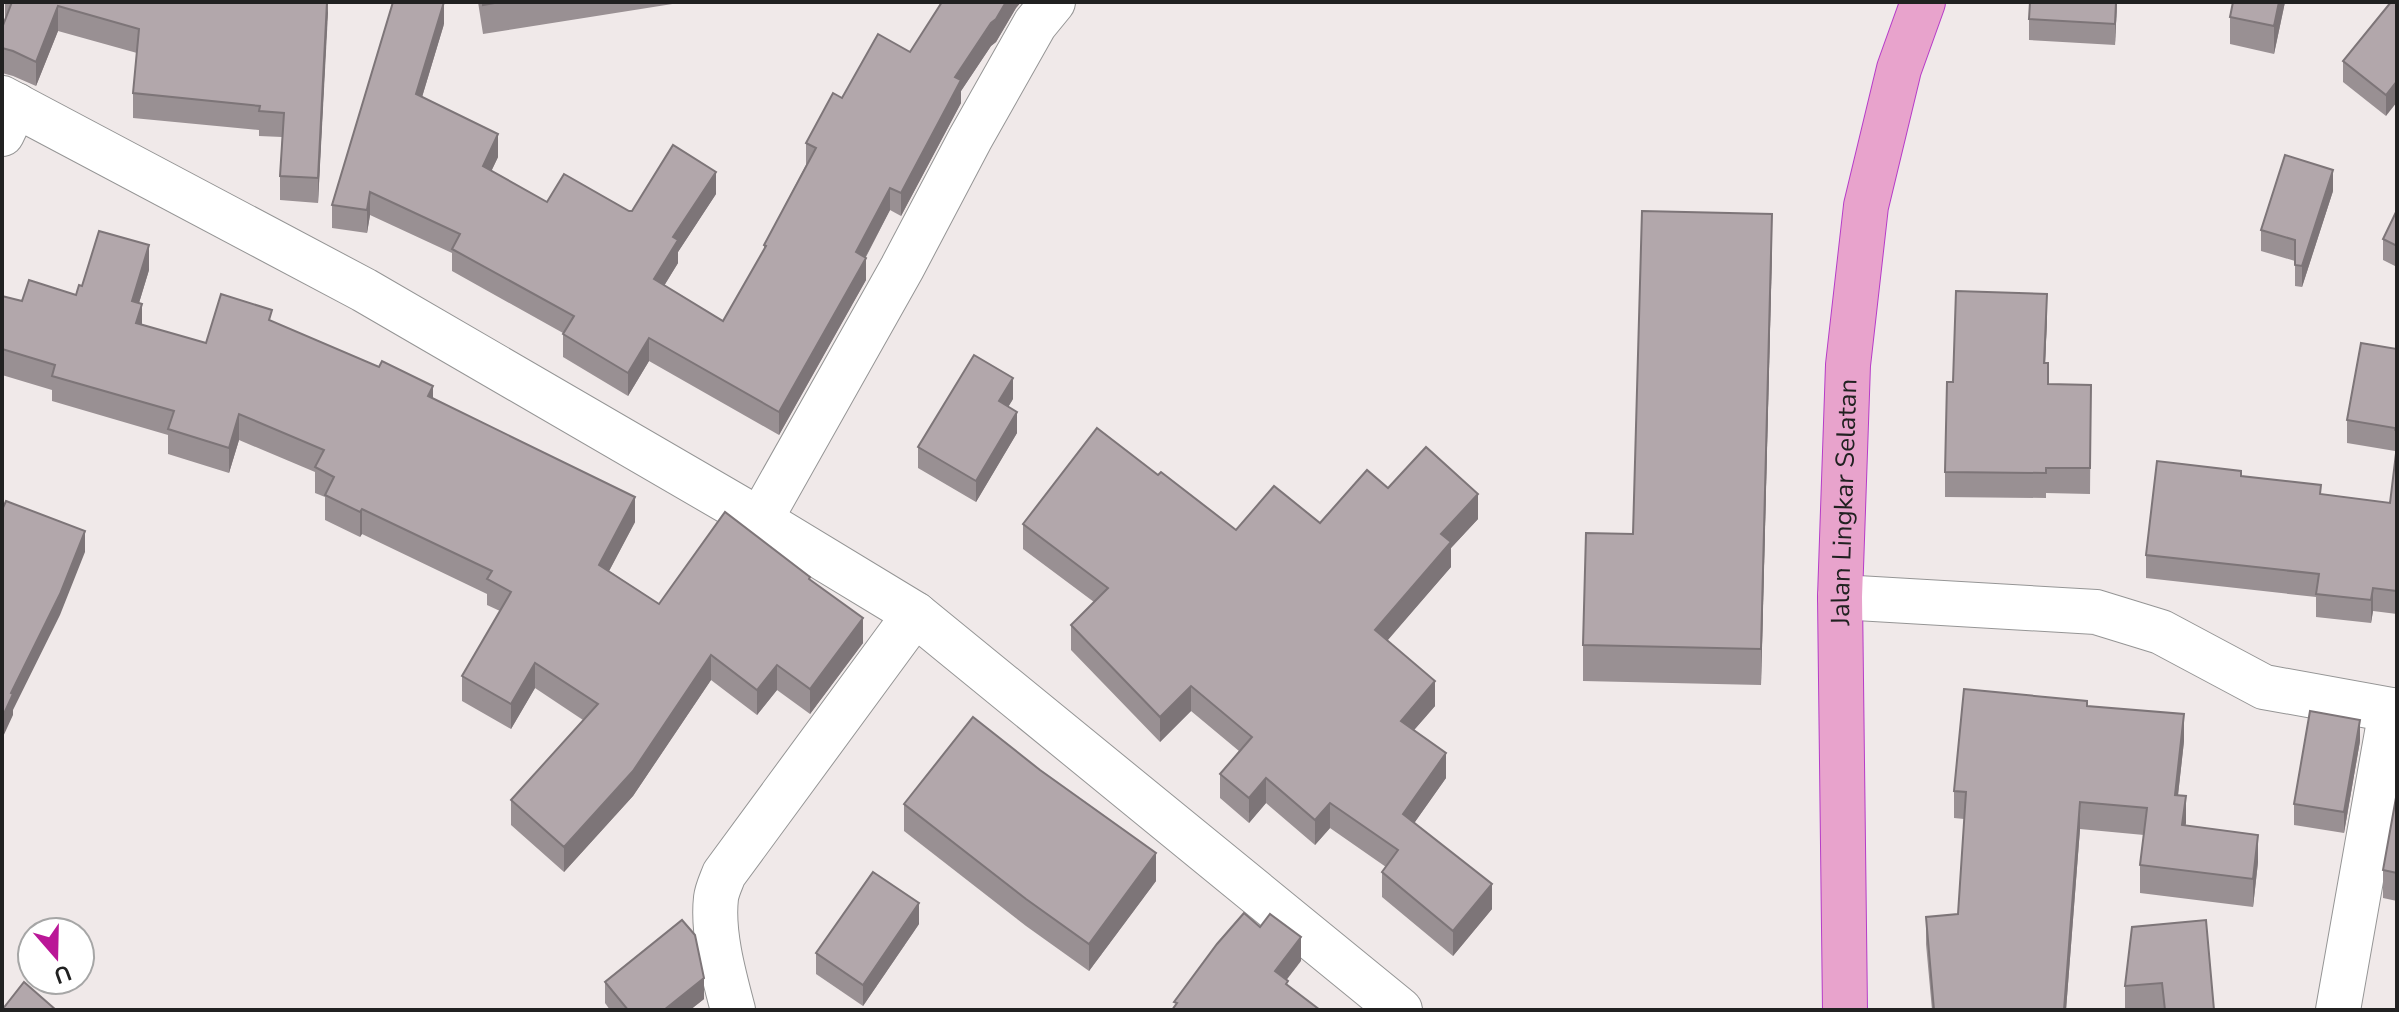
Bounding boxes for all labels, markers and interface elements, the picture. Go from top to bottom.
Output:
street label: Jalan Lingkar Selatan [1823,378,1866,627]
north arrow [16,916,96,996]
text: U [50,957,75,991]

